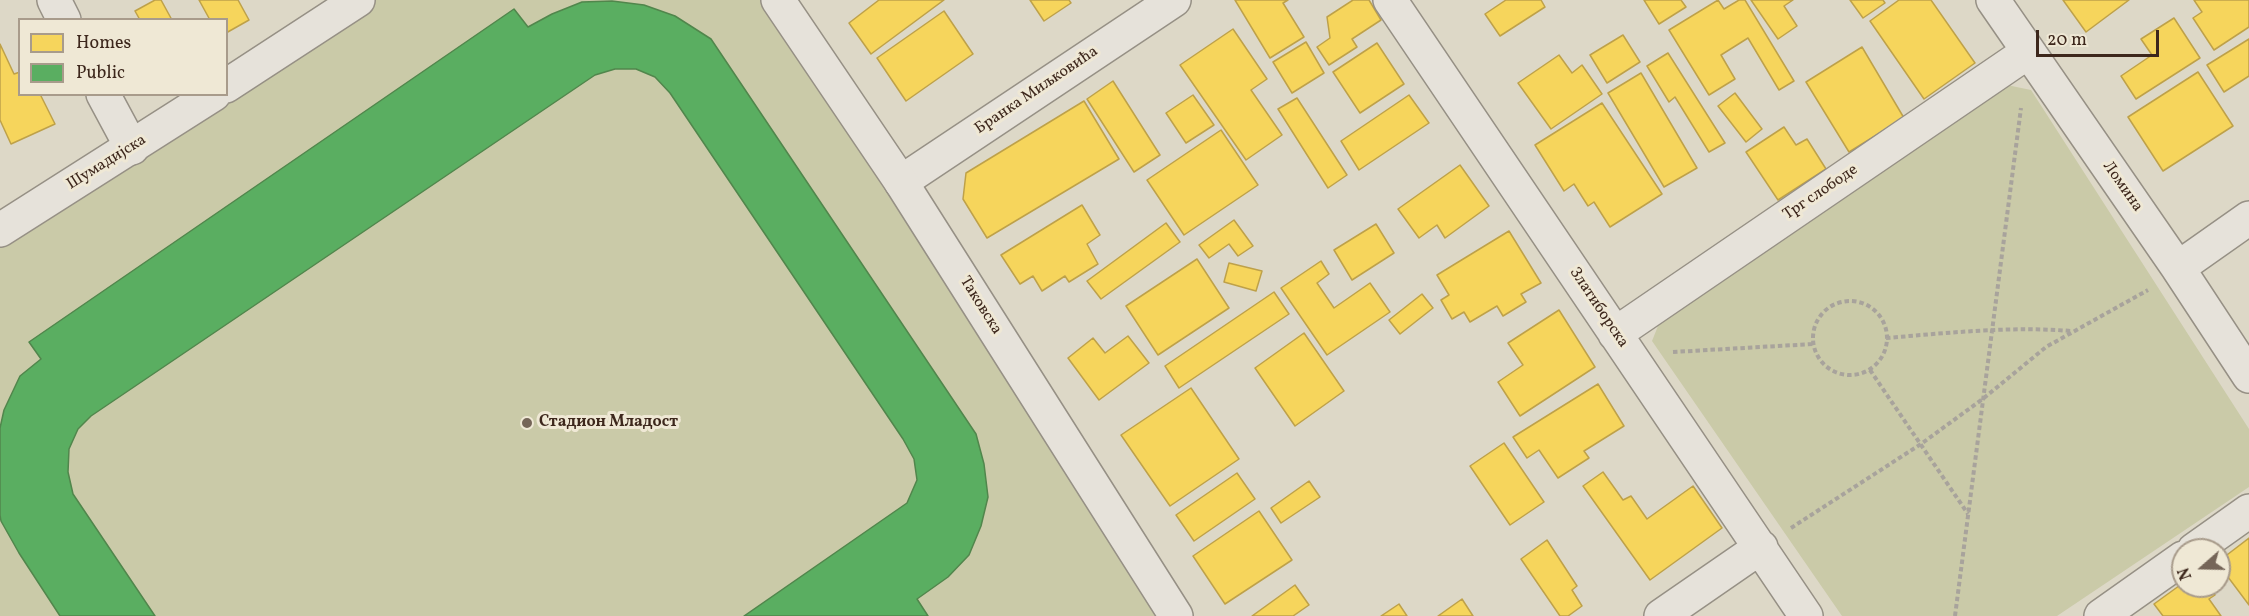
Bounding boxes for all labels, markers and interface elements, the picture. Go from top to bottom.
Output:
legend [18,18,228,96]
scale bar [2039,18,2162,56]
text: 20 m [2047,28,2087,53]
text: Homes [76,31,131,56]
street label: Бранка Миљковића [972,43,1102,139]
text: Public [76,61,125,86]
street label: Шумадијска [64,131,150,195]
street label: Ломина [2098,158,2146,216]
street label: Трг слободе [1780,161,1862,225]
street label: Златиборска [1564,264,1632,352]
street label: Таковска [955,273,1005,339]
place label: Стадион Младост [539,413,678,433]
marker: Стадион Младост [520,416,534,430]
north arrow [2171,538,2231,598]
text: N [2174,564,2198,583]

